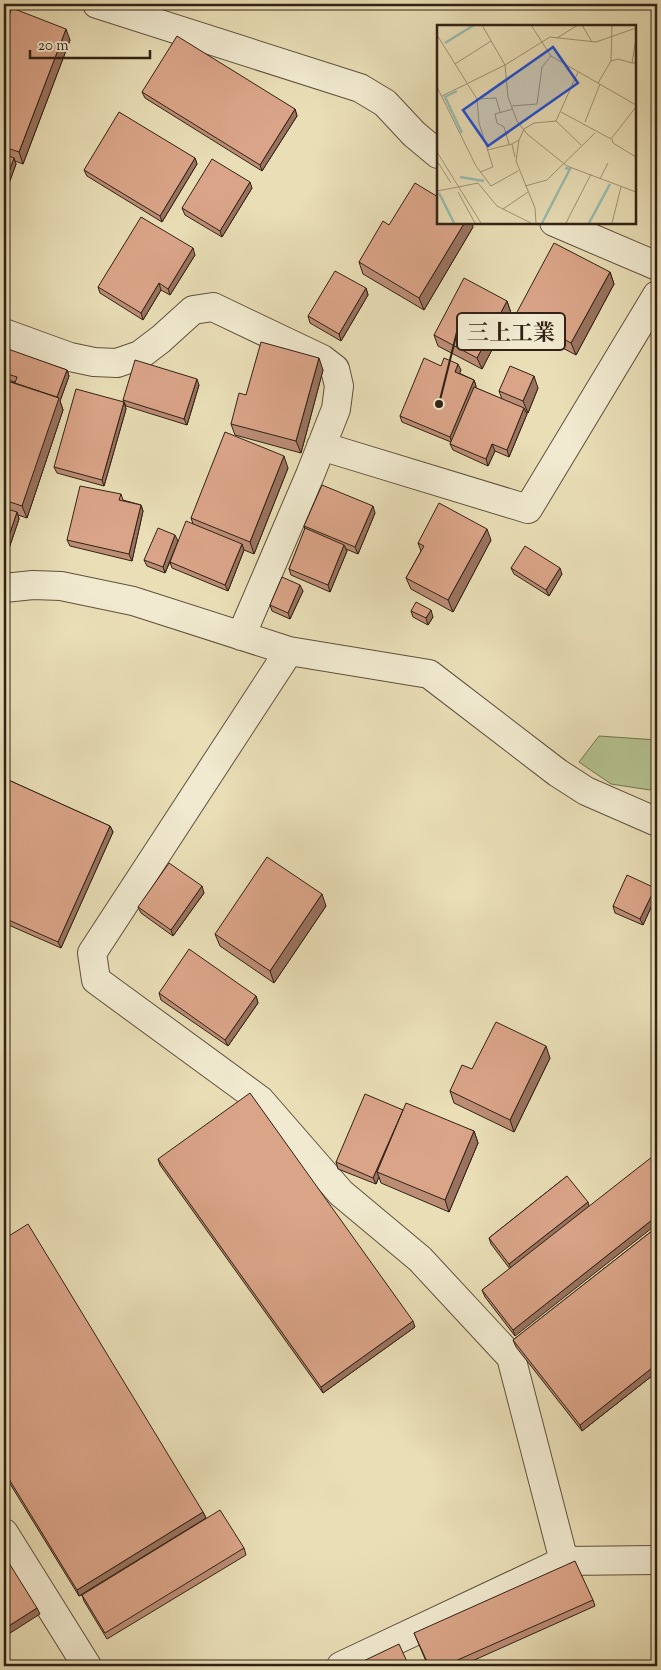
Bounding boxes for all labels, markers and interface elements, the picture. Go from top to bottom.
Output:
inset map [437,25,636,224]
scale bar [30,28,150,60]
text: 20 m [38,36,69,57]
callout: 三上工業 [457,313,565,350]
text: 三上工業 [467,319,555,351]

